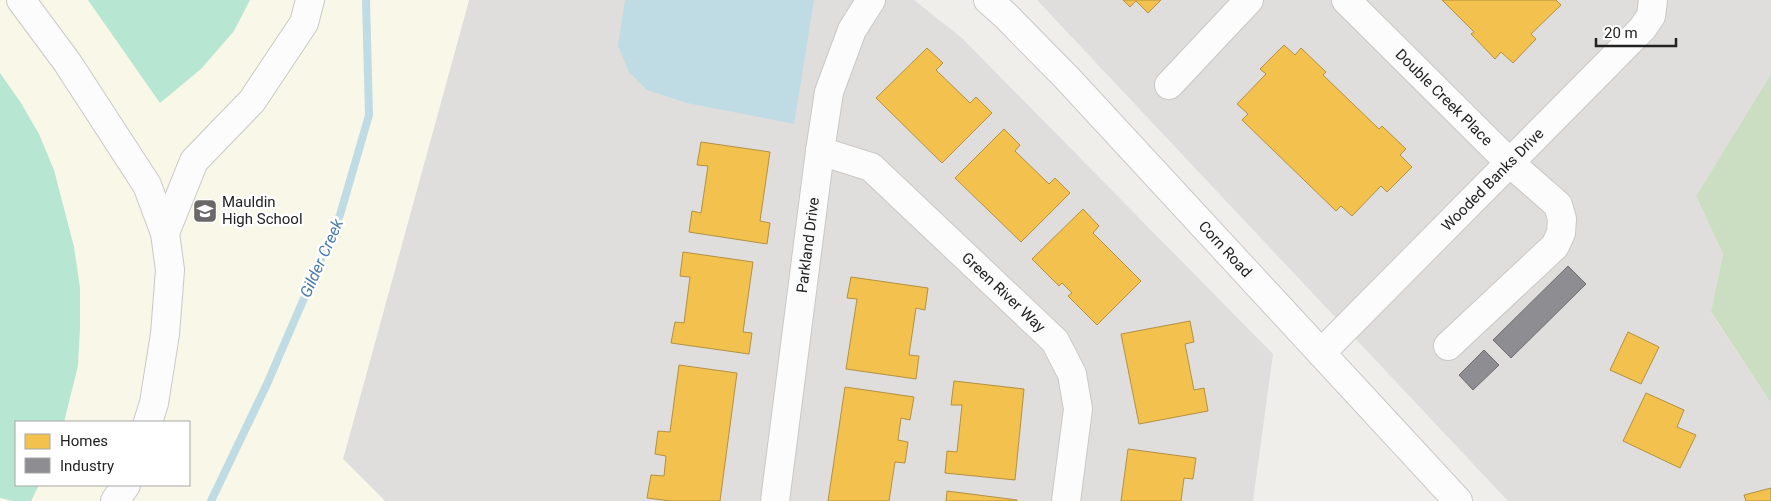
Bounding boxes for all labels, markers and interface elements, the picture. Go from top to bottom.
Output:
scale bar [1596,15,1676,47]
text: 20 m [1604,24,1638,42]
street label: Double Creek Place [1392,45,1496,149]
street label: Wooded Banks Drive [1438,124,1548,235]
place label: Mauldin High School [222,193,303,228]
street label: Parkland Drive [793,196,823,294]
school or university icon: Mauldin High School [192,198,218,224]
water label: Gilder Creek [296,215,348,300]
street label: Corn Road [1195,217,1255,281]
street label: Green River Way [958,249,1049,336]
legend [15,421,190,486]
text: Homes [60,432,108,450]
text: Industry [60,457,114,475]

